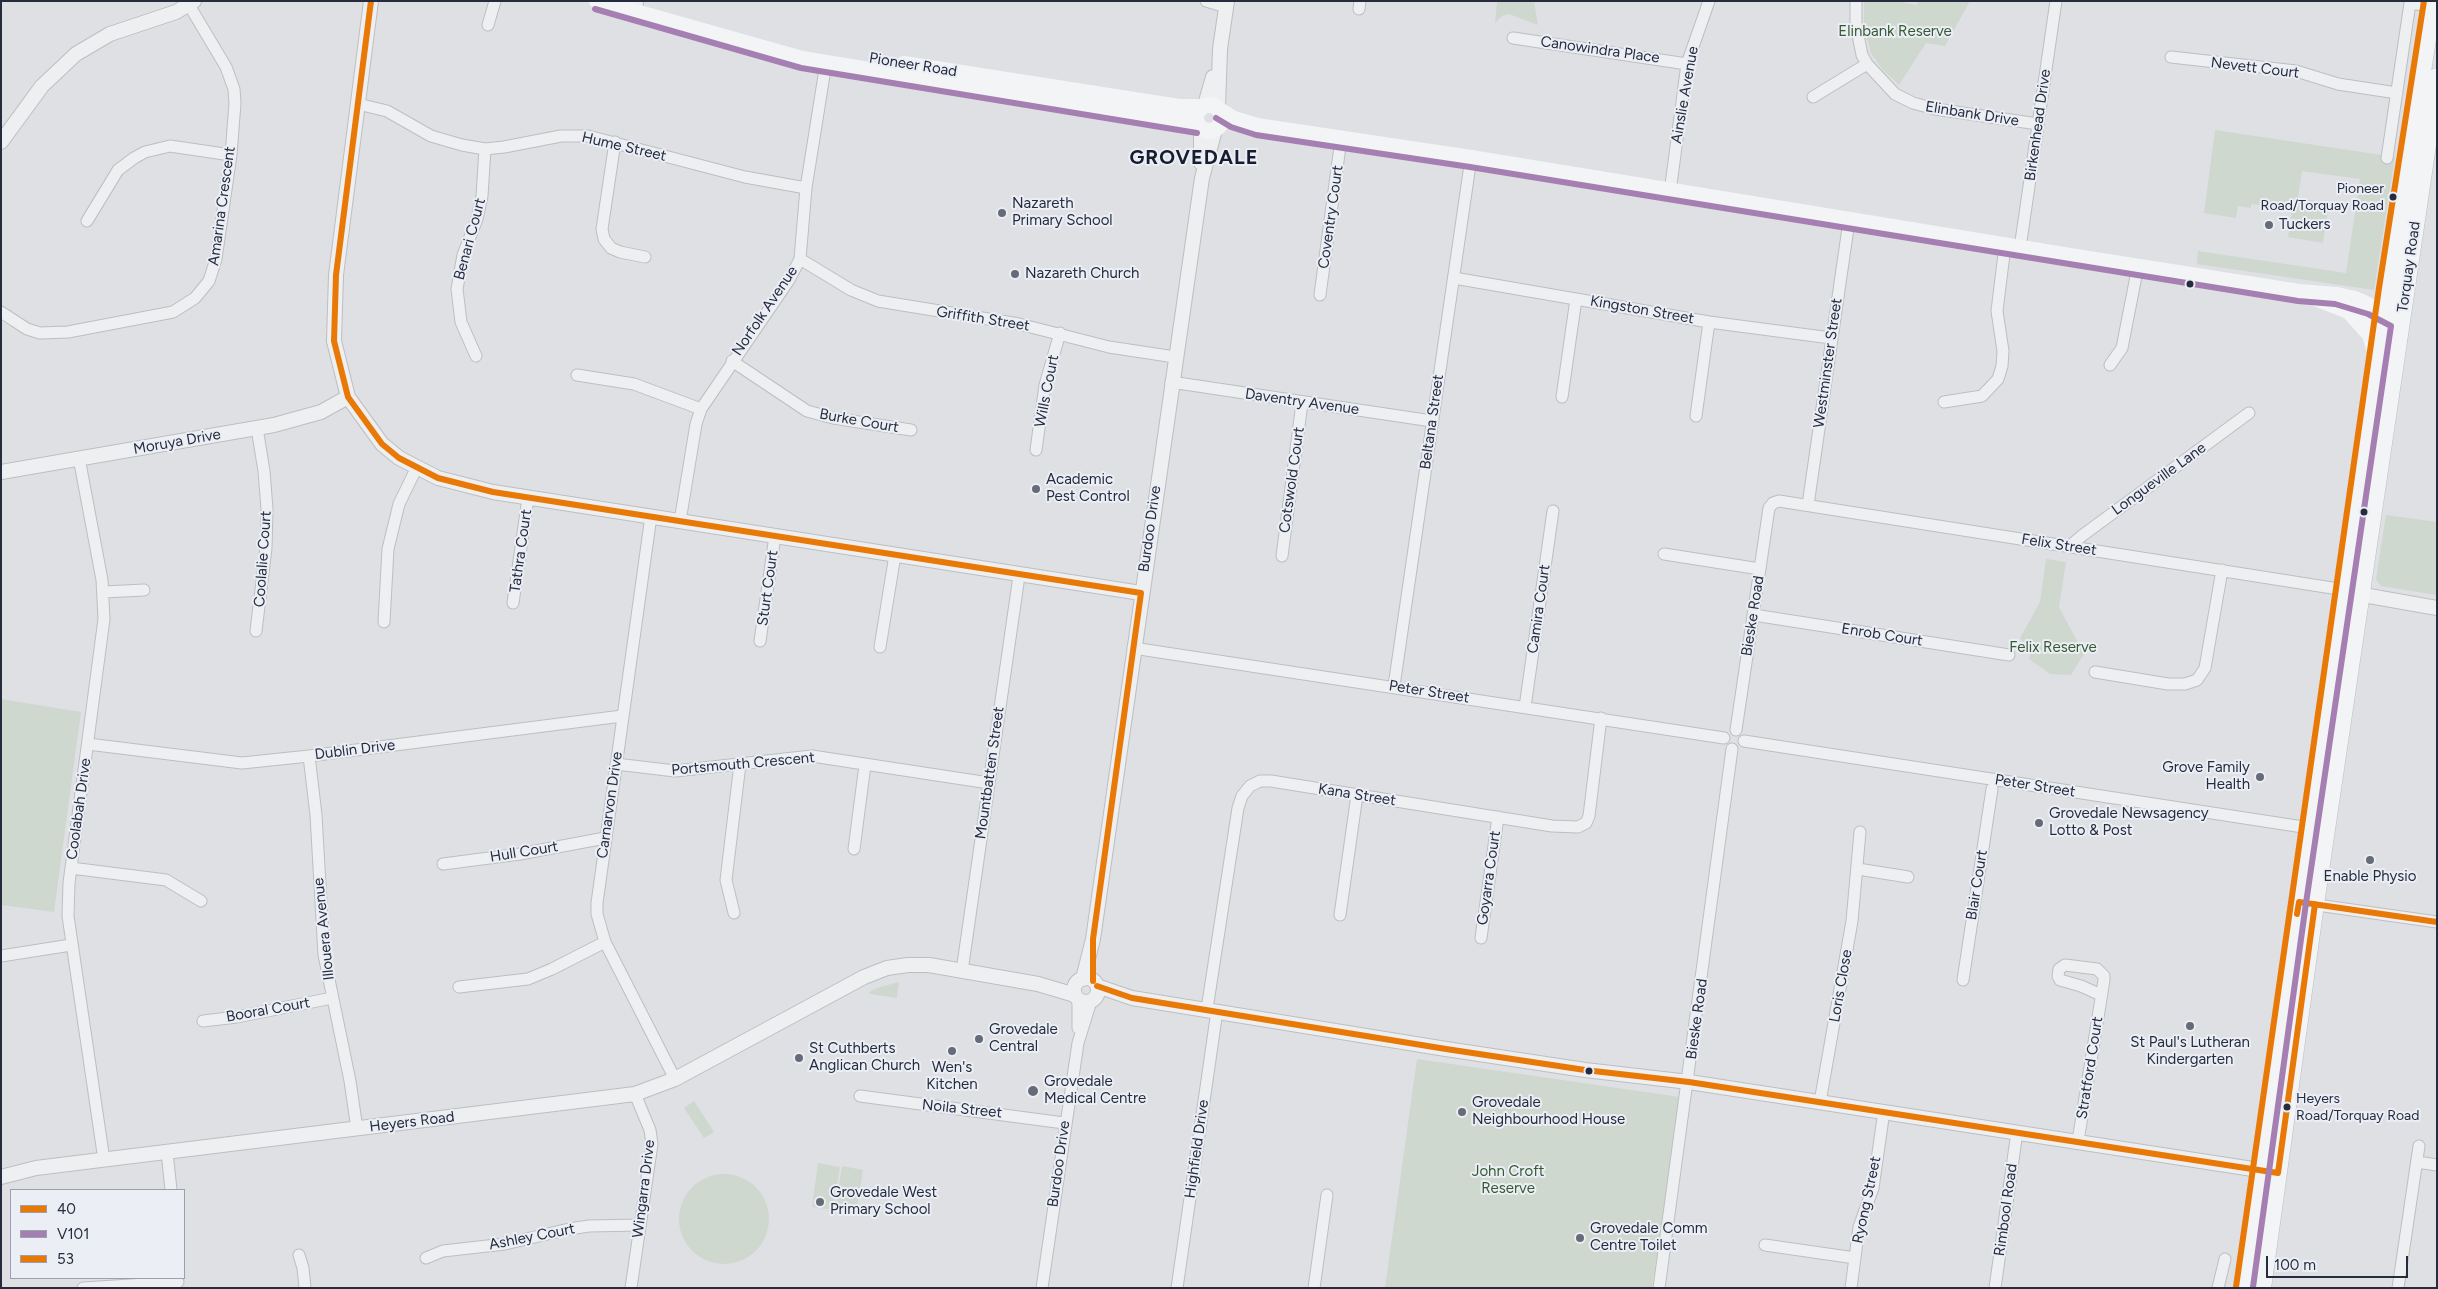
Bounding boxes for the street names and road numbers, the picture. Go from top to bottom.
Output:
street label: Canowindra Place [1539,33,1661,67]
street label: Ainslie Avenue [1668,45,1702,145]
street label: Pioneer Road [868,49,958,81]
street label: Nevett Court [2210,54,2300,82]
street label: Birkenhead Drive [2021,68,2055,182]
street label: Elinbank Drive [1924,98,2020,130]
street label: Hume Street [580,129,668,165]
street label: Amarina Crescent [205,145,239,267]
street label: Coventry Court [1315,164,1347,270]
street label: Benari Court [450,196,490,282]
street label: Torquay Road [2394,220,2424,314]
street label: Norfolk Avenue [728,263,802,359]
street label: Kingston Street [1589,292,1695,328]
street label: Westminster Street [1810,297,1846,429]
street label: Griffith Street [935,303,1031,335]
street label: Wills Court [1031,353,1063,429]
street label: Beltana Street [1416,373,1448,471]
street label: Daventry Avenue [1244,385,1360,419]
street label: Burke Court [818,405,900,437]
street label: Moruya Drive [132,425,222,459]
street label: Cotswold Court [1276,426,1308,534]
street label: Longueville Lane [2108,439,2210,519]
street label: Burdoo Drive [1135,485,1165,573]
street label: Tathra Court [506,508,536,594]
street label: Coolalie Court [251,510,275,608]
street label: Felix Street [2020,530,2098,560]
street label: Sturt Court [754,549,782,627]
street label: Camira Court [1524,563,1554,655]
street label: Bieske Road [1738,574,1768,658]
street label: Enrob Court [1840,620,1924,650]
street label: Peter Street [1387,677,1471,707]
street label: Mountbatten Street [972,705,1008,841]
street label: Dublin Drive [314,736,396,764]
street label: Portsmouth Crescent [671,749,815,779]
street label: Carnarvon Drive [594,750,626,860]
street label: Coolabah Drive [63,757,95,861]
street label: Peter Street [1993,771,2077,801]
street label: Kana Street [1317,780,1397,810]
street label: Goyarra Court [1473,830,1505,926]
street label: Hull Court [489,838,559,866]
street label: Blair Court [1963,849,1991,921]
street label: Illouera Avenue [310,877,338,981]
street label: Loris Close [1826,948,1856,1024]
street label: Bieske Road [1682,977,1712,1061]
street label: Booral Court [225,994,311,1026]
street label: Stratford Court [2073,1015,2107,1121]
street label: Noila Street [921,1096,1003,1122]
street label: Highfield Drive [1181,1098,1213,1200]
street label: Heyers Road [368,1108,456,1136]
street label: Burdoo Drive [1044,1120,1074,1208]
street label: Wingarra Drive [629,1139,659,1239]
street label: Ryong Street [1849,1155,1885,1245]
street label: Rimbool Road [1991,1163,2021,1257]
street label: Ashley Court [488,1220,576,1254]

